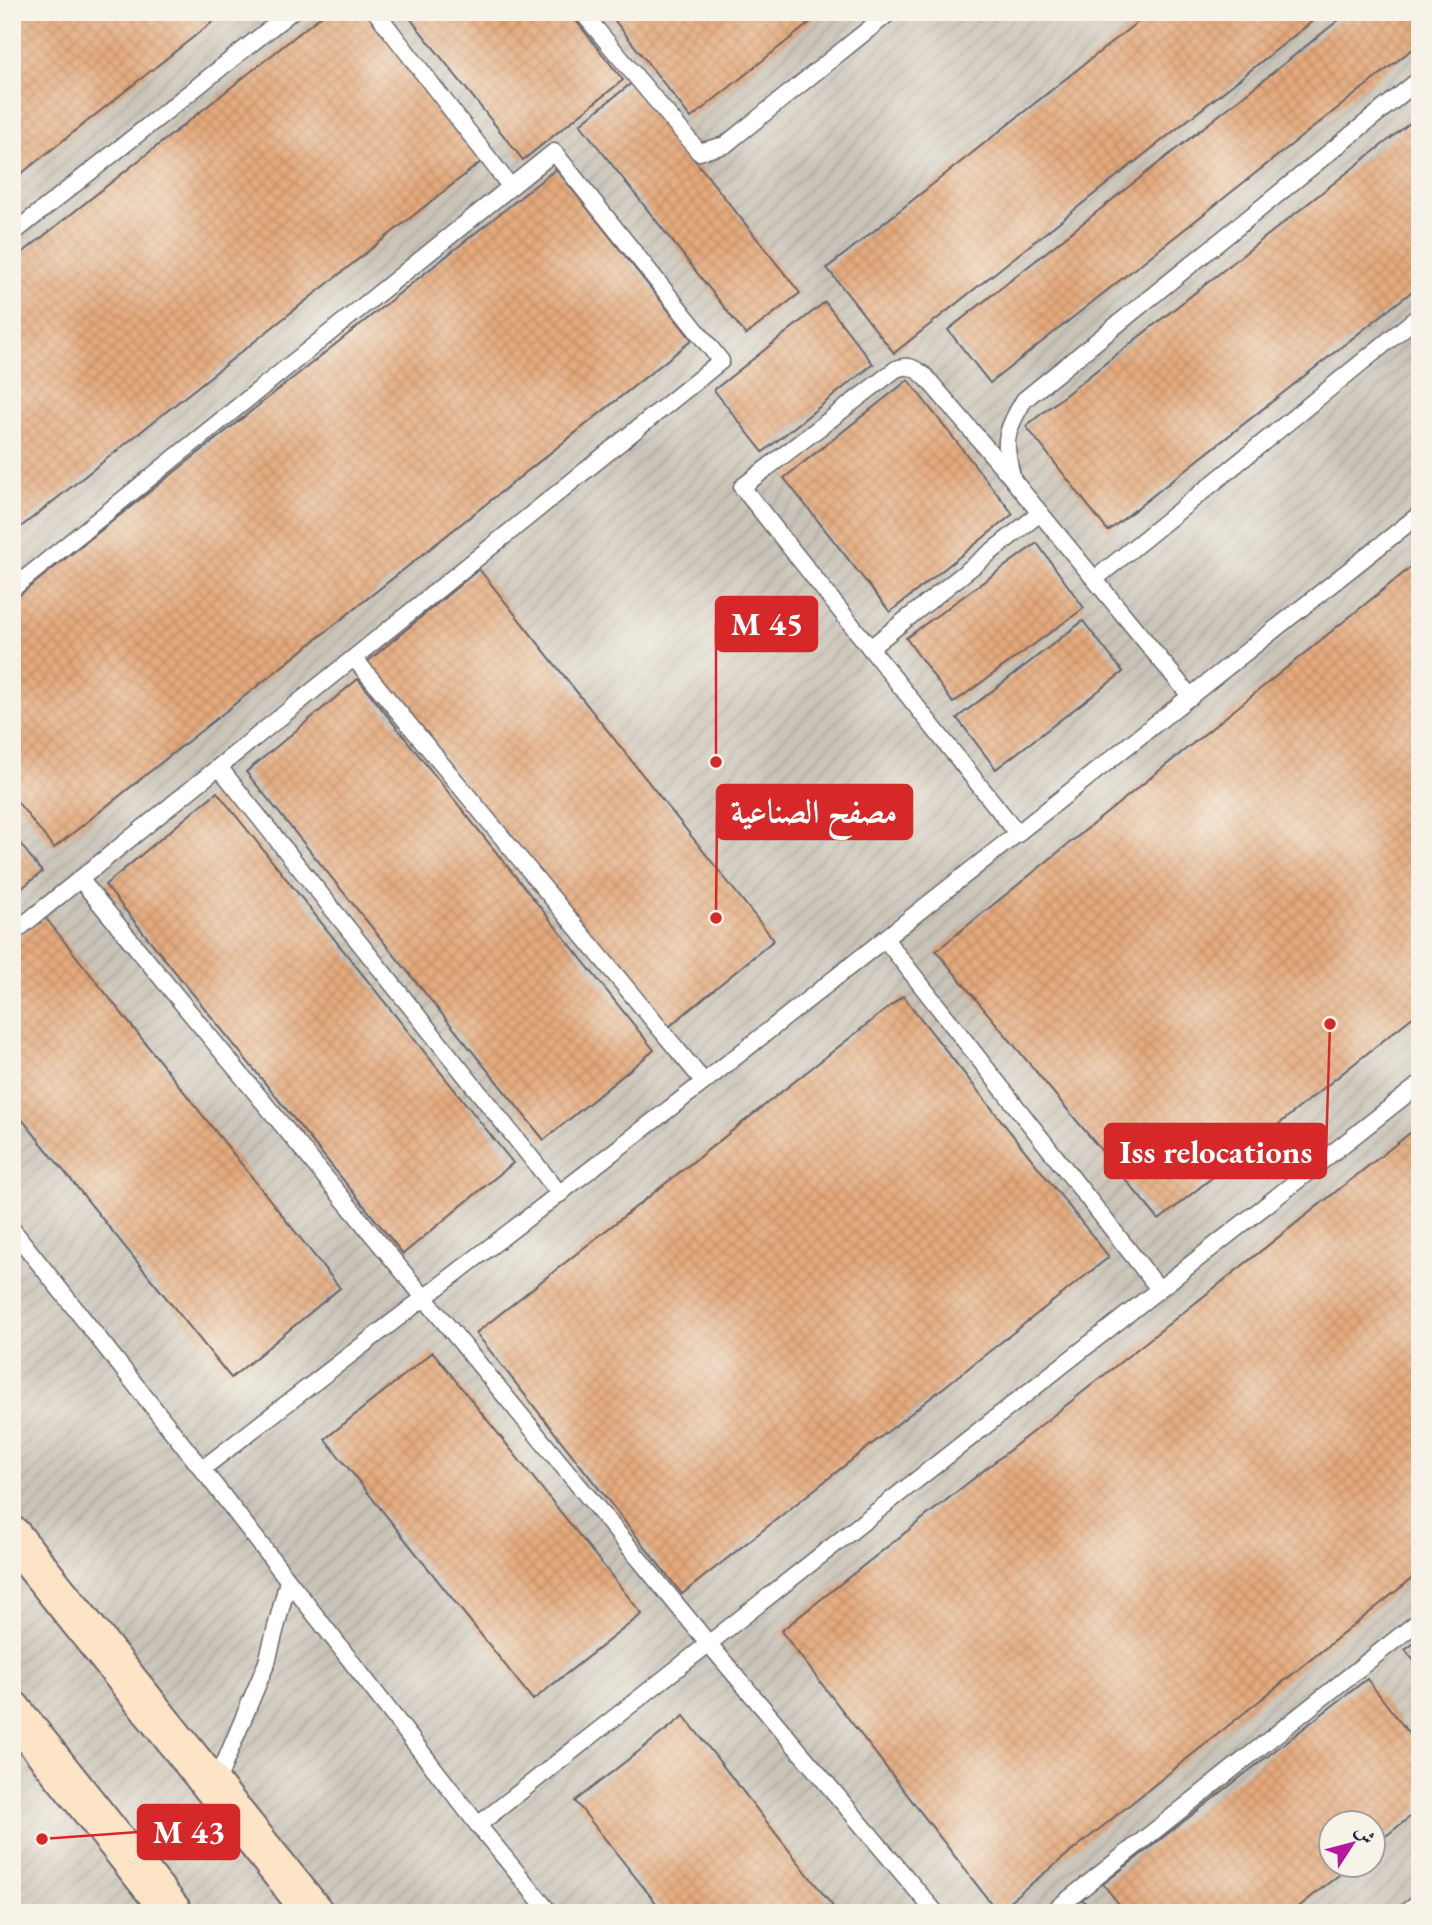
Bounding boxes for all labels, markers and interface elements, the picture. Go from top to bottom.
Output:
callout: M 45 [716,597,817,651]
text: M 45 [731,602,804,645]
callout: مصفح الصناعية [717,785,912,839]
text: مصفح الصناعية [731,790,897,841]
callout: Iss relocations [1105,1124,1326,1178]
text: Iss relocations [1120,1130,1312,1173]
callout: M 43 [138,1805,239,1859]
text: M 43 [153,1810,226,1853]
north arrow [1316,1810,1386,1880]
text: ش [1350,1819,1381,1849]

